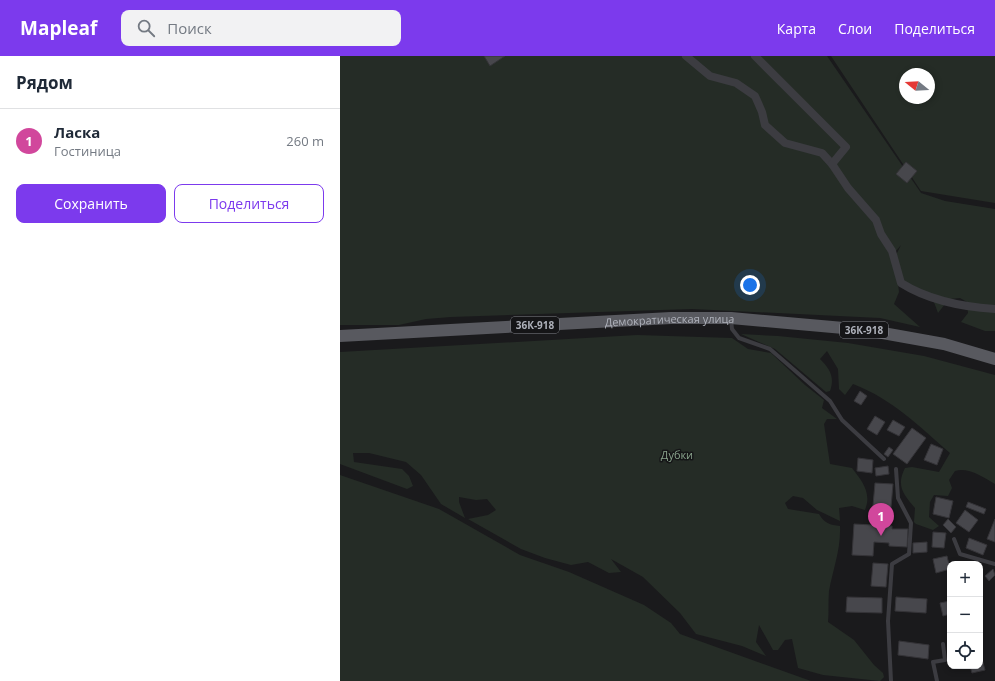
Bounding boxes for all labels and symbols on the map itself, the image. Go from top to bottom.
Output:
north arrow [899,68,935,104]
your location [740,275,760,295]
street label: Демократическая улица [604,310,735,329]
road number: 36К-918 [511,317,559,333]
road number: 36К-918 [840,322,888,338]
park label: Дубки [661,447,693,462]
pin: 1 [868,503,894,536]

